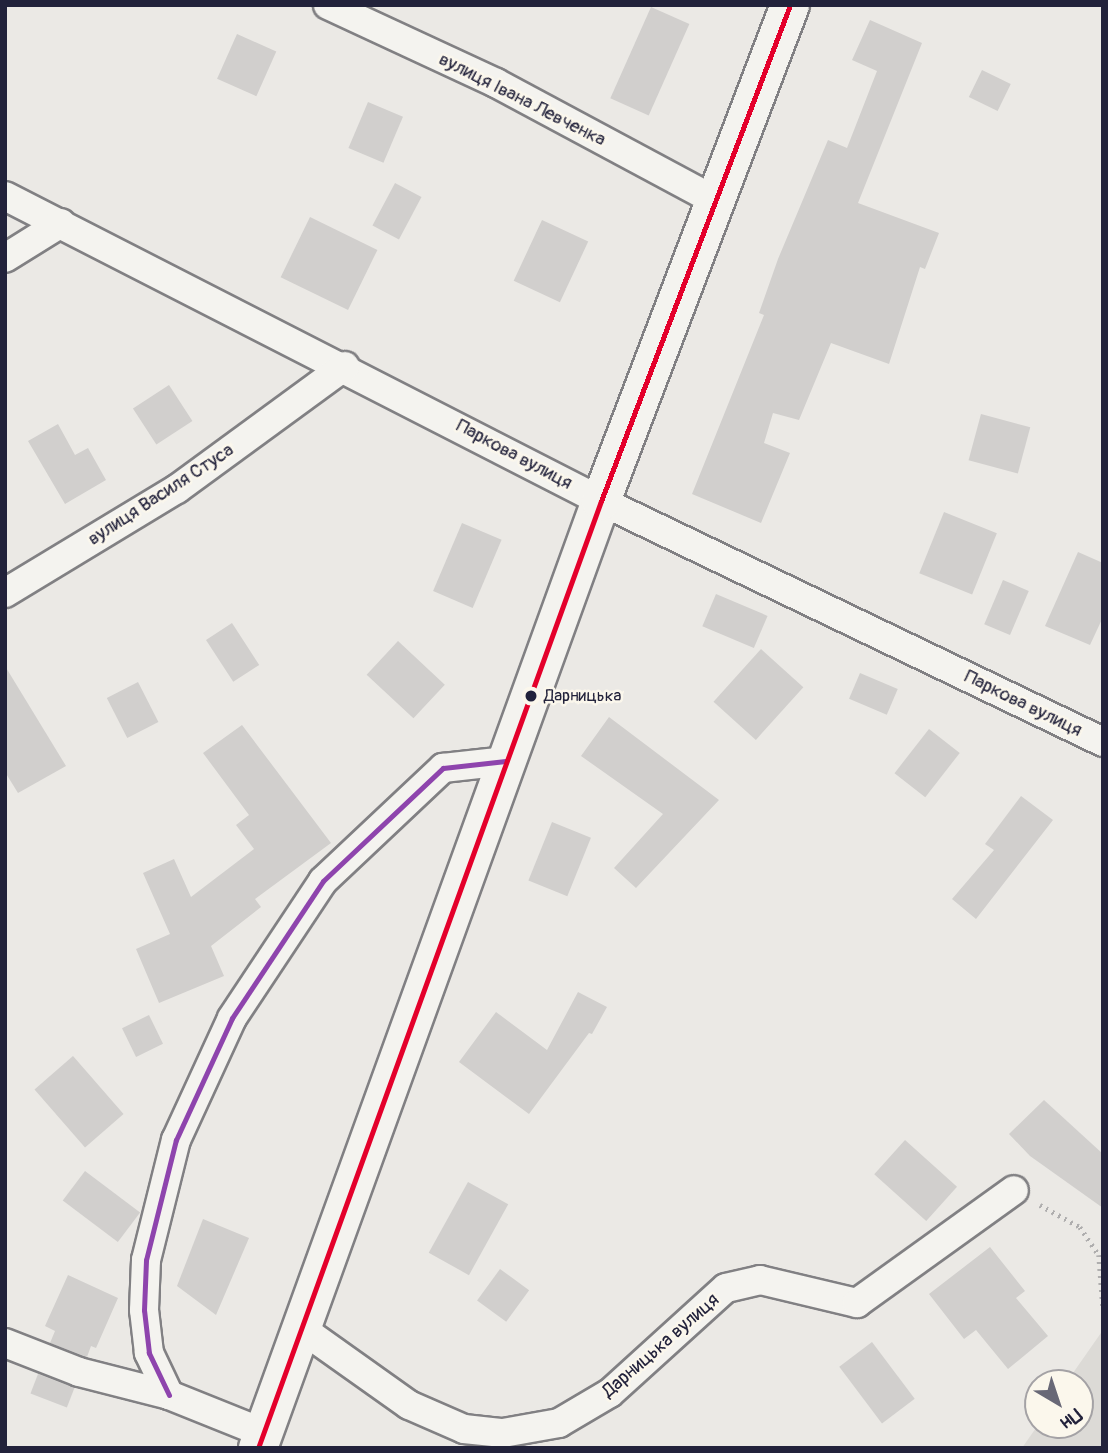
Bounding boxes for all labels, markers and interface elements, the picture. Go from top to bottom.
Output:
street label: вулиця Івана Левченка [435,48,609,152]
street label: Паркова вулиця [452,415,576,495]
street label: вулиця Василя Стуса [84,439,238,551]
street label: Паркова вулиця [960,666,1086,742]
place label: Дарницька [544,686,621,706]
marker: Дарницька [524,689,538,703]
street label: Дарницька вулиця [598,1289,724,1403]
north arrow [1024,1369,1094,1439]
text: Пн [1055,1403,1087,1435]

